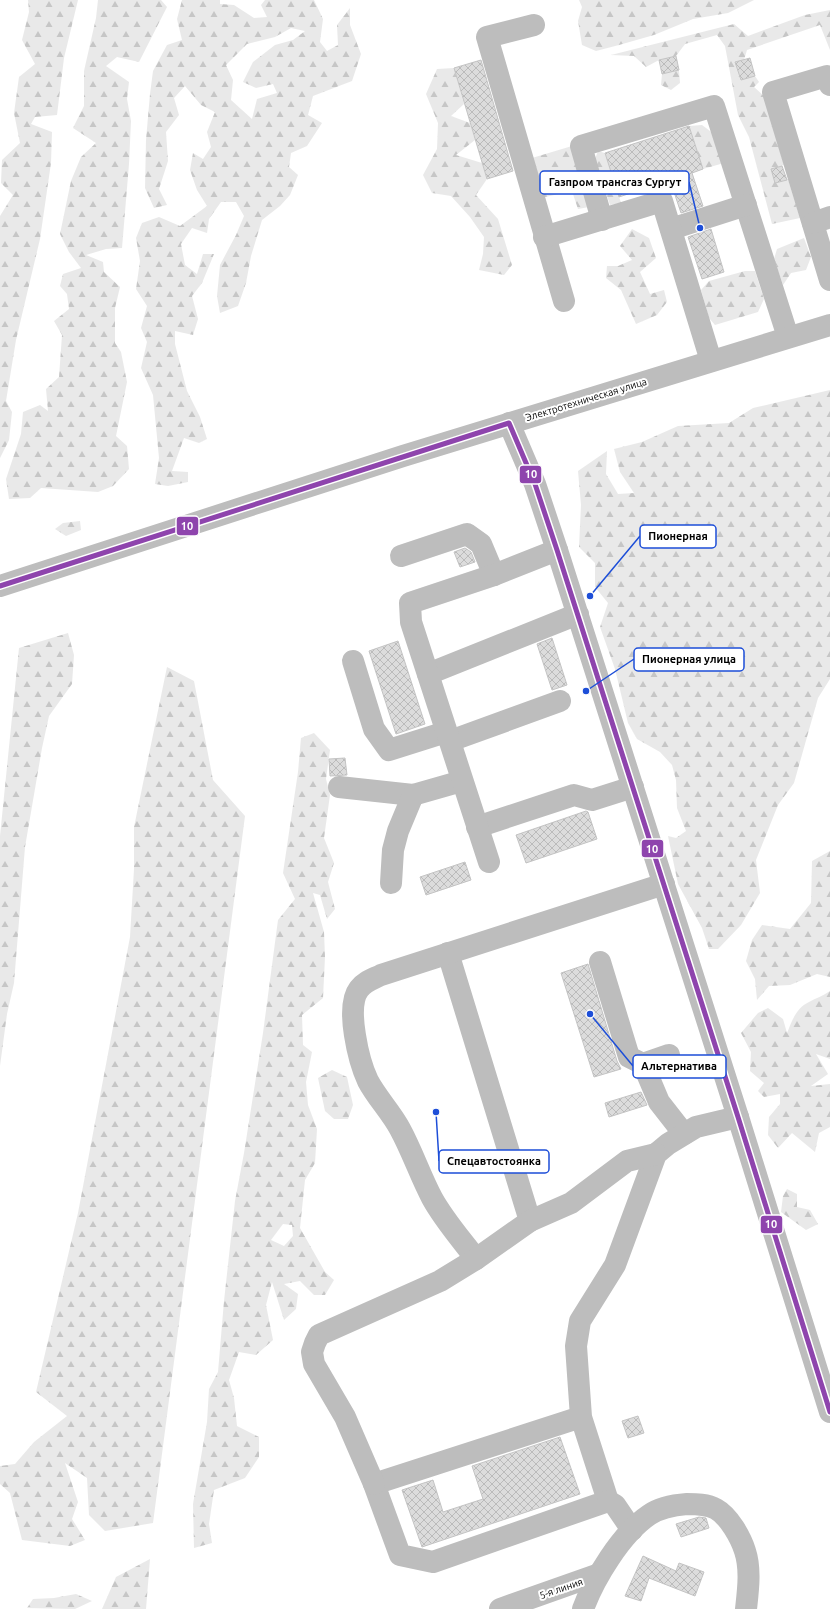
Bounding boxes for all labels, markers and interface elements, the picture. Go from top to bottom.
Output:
callout: Газпром трансгаз Сургут [540,171,689,194]
text: Газпром трансгаз Сургут [549,176,682,188]
street label: Электротехническая улица [524,376,648,423]
line badge: 10 [519,465,542,484]
text: 10 [525,468,537,480]
line badge: 10 [176,516,199,536]
text: 10 [181,520,193,532]
callout: Пионерная [640,525,716,548]
text: Пионерная [648,530,708,542]
callout: Пионерная улица [634,648,744,671]
text: Пионерная улица [642,653,736,665]
line badge: 10 [641,839,664,858]
text: 10 [646,843,658,855]
callout: Альтернатива [633,1055,726,1078]
text: Альтернатива [641,1060,717,1072]
callout: Спецавтостоянка [439,1150,549,1173]
text: Спецавтостоянка [447,1155,541,1167]
line badge: 10 [760,1215,783,1234]
text: 10 [765,1218,777,1230]
street label: 5-я линия [538,1576,584,1601]

